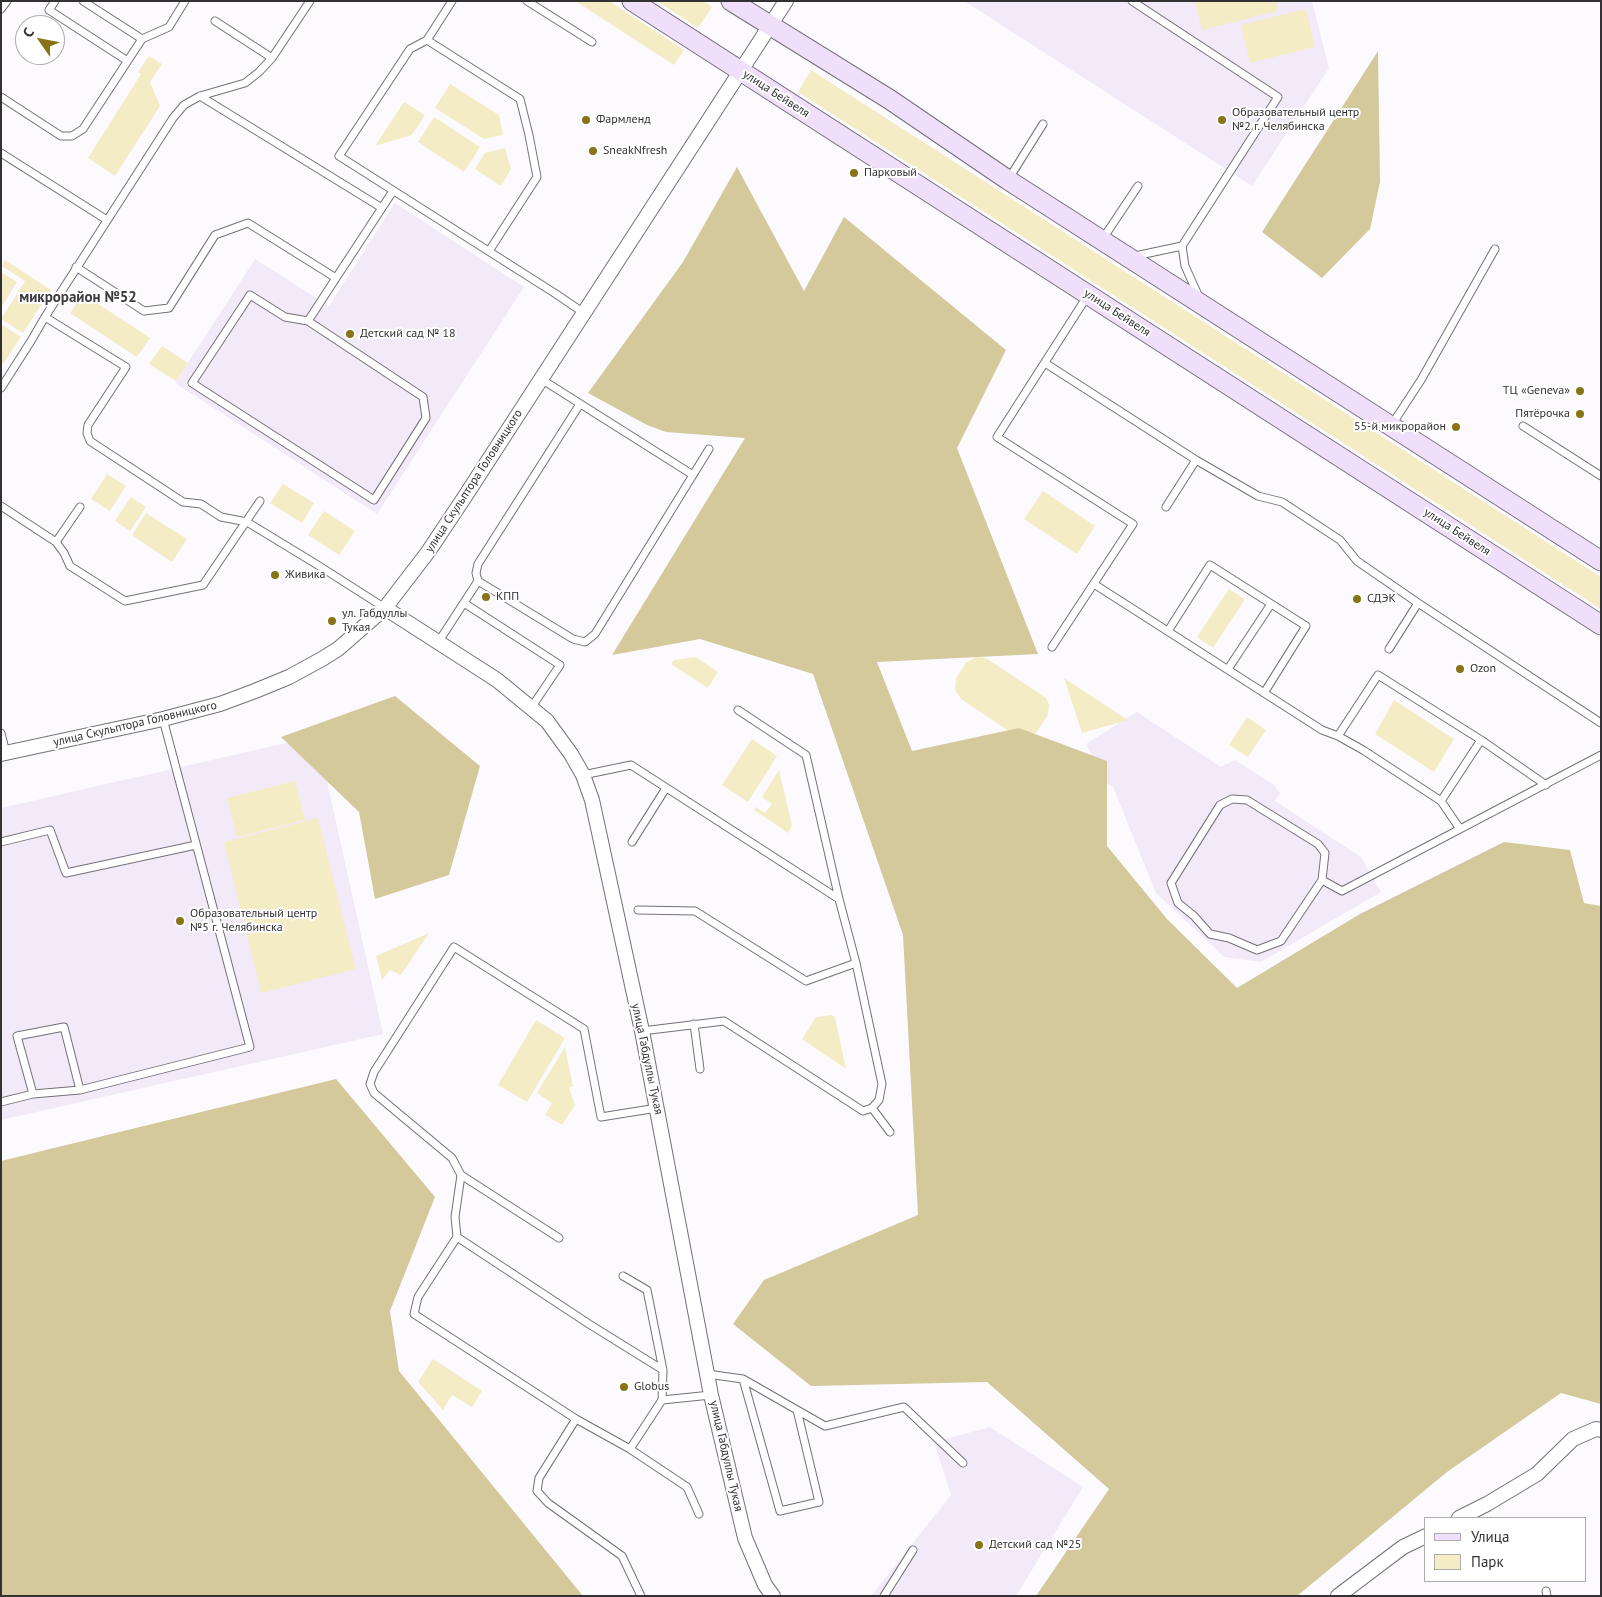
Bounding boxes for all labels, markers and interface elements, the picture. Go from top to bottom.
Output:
north arrow [15,15,65,65]
text: С [19,24,38,41]
street label: улица Бейвеля [740,67,812,121]
place label: Образовательный центр №2 г. Челябинска [1232,106,1359,134]
place label: Фармленд [596,113,651,127]
marker: Фармленд [580,114,592,126]
marker: Образовательный центр №2 г. Челябинска [1216,114,1228,126]
place label: SneakNfresh [603,144,667,158]
marker: SneakNfresh [587,145,599,157]
place label: Парковый [864,166,917,180]
marker: Парковый [848,167,860,179]
street label: улица Бейвеля [1081,286,1153,340]
district label: микрорайон №52 [19,289,137,307]
place label: Детский сад № 18 [360,327,456,341]
marker: Детский сад № 18 [344,328,356,340]
place label: ТЦ «Geneva» [1503,384,1570,398]
marker: ТЦ «Geneva» [1574,385,1586,397]
street label: улица Скульптора Головницкого [422,407,526,555]
place label: Пятёрочка [1515,407,1570,421]
marker: Пятёрочка [1574,408,1586,420]
place label: 55-й микрорайон [1354,420,1446,434]
marker: 55-й микрорайон [1450,421,1462,433]
street label: улица Бейвеля [1421,505,1493,559]
place label: Живика [285,568,325,582]
marker: Живика [269,569,281,581]
place label: КПП [496,590,519,604]
marker: КПП [480,591,492,603]
place label: СДЭК [1367,592,1396,606]
marker: СДЭК [1351,593,1363,605]
place label: ул. Габдуллы Тукая [342,607,407,635]
marker: ул. Габдуллы Тукая [326,615,338,627]
place label: Ozon [1470,662,1496,676]
marker: Ozon [1454,663,1466,675]
street label: улица Скульптора Головницкого [52,698,218,750]
place label: Образовательный центр №5 г. Челябинска [190,907,317,935]
marker: Образовательный центр №5 г. Челябинска [174,915,186,927]
street label: улица Габдуллы Тукая [628,1002,666,1116]
place label: Globus [634,1380,669,1394]
marker: Globus [618,1381,630,1393]
street label: улица Габдуллы Тукая [706,1399,746,1513]
legend [1424,1517,1587,1582]
text: Улица [1471,1527,1509,1546]
place label: Детский сад №25 [989,1538,1081,1552]
marker: Детский сад №25 [973,1539,985,1551]
text: Парк [1471,1552,1504,1571]

